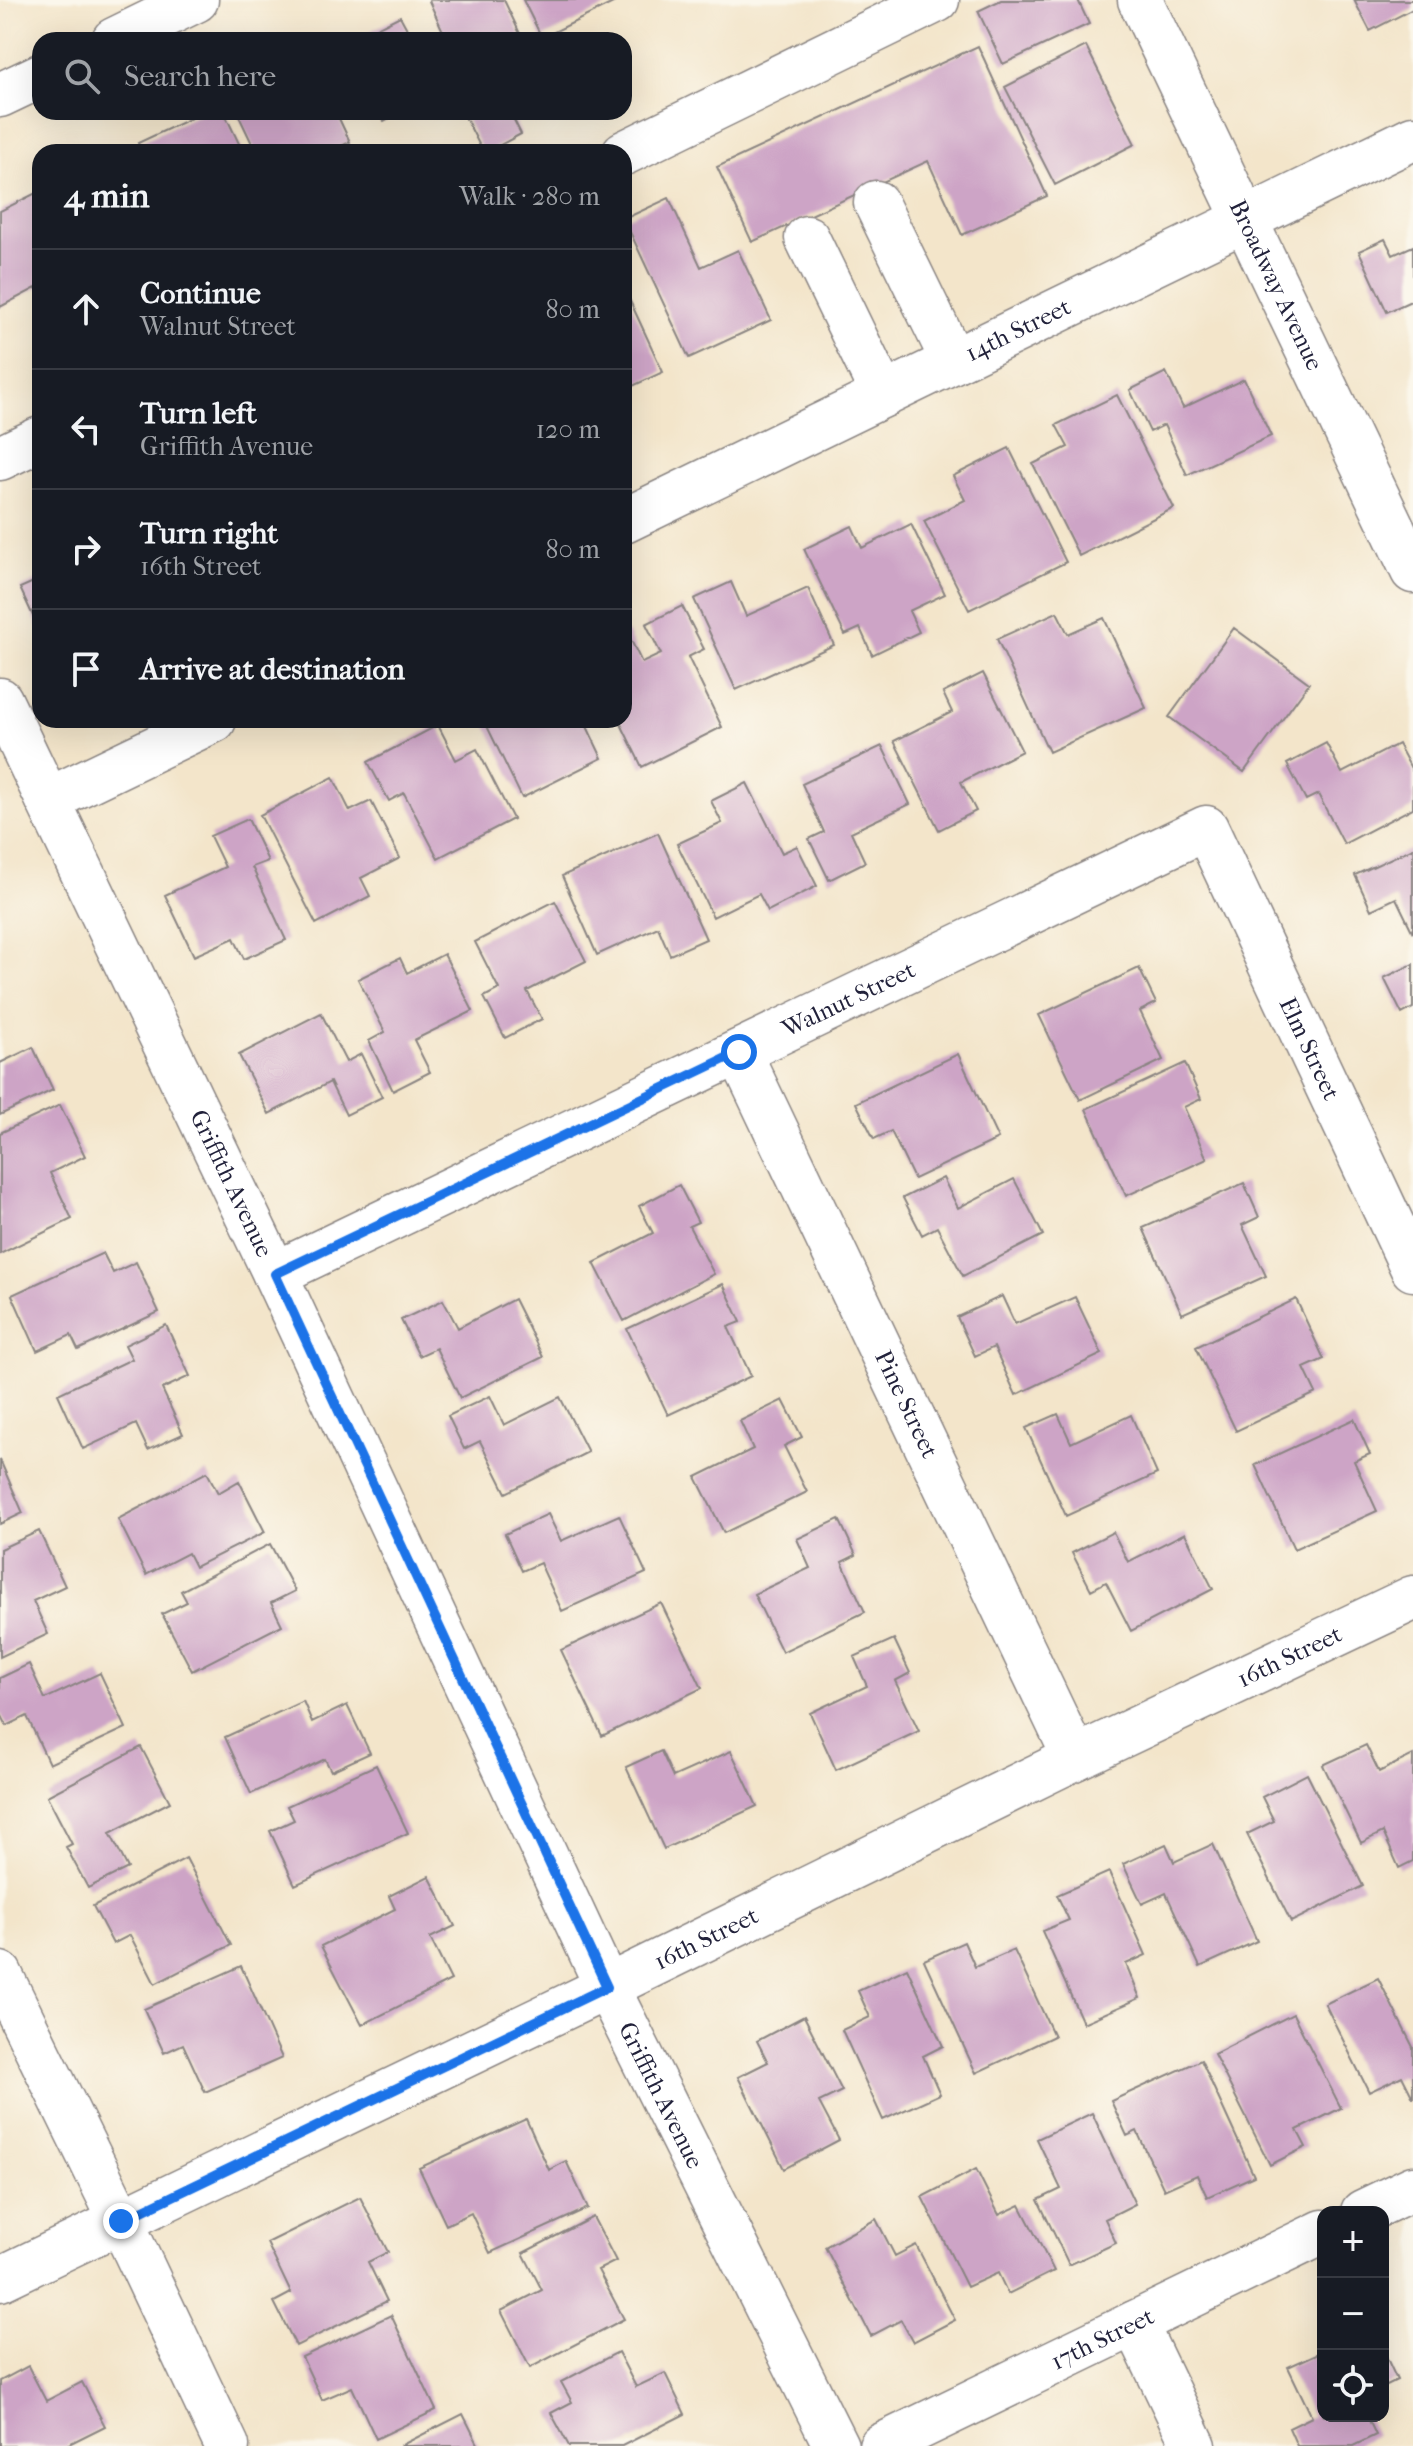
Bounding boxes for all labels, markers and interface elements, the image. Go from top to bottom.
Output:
search box [32,32,632,120]
icon: search [60,54,104,98]
text: Search here [124,59,276,94]
text: 4 min [64,176,149,216]
text: Walk · 280 m [459,181,600,212]
street label: Broadway Avenue [1224,195,1329,375]
text: Continue [140,276,261,311]
icon: ahead [64,287,108,331]
street label: 14th Street [961,292,1076,367]
text: 80 m [545,294,600,325]
text: Walnut Street [140,311,296,342]
text: Turn left [140,396,257,431]
icon: left [64,407,108,451]
text: 120 m [536,414,600,445]
text: Griffith Avenue [140,431,313,462]
text: Turn right [140,516,278,551]
icon: right [64,527,108,571]
text: 80 m [545,534,600,565]
text: 16th Street [140,551,261,582]
icon: arrive [64,647,108,691]
text: Arrive at destination [140,652,405,687]
street label: Walnut Street [777,955,920,1043]
street label: Elm Street [1274,993,1346,1105]
route start [721,1034,757,1070]
street label: Griffith Avenue [184,1105,279,1262]
street label: Pine Street [869,1346,944,1463]
street label: 16th Street [1233,1620,1347,1693]
street label: 16th Street [650,1901,763,1976]
street label: Griffith Avenue [613,2017,709,2173]
route end [103,2203,139,2239]
map controls [1317,2206,1389,2422]
button: + [1317,2206,1389,2278]
button: − [1317,2278,1389,2350]
street label: 17th Street [1046,2302,1159,2376]
button: locate [1317,2350,1389,2422]

